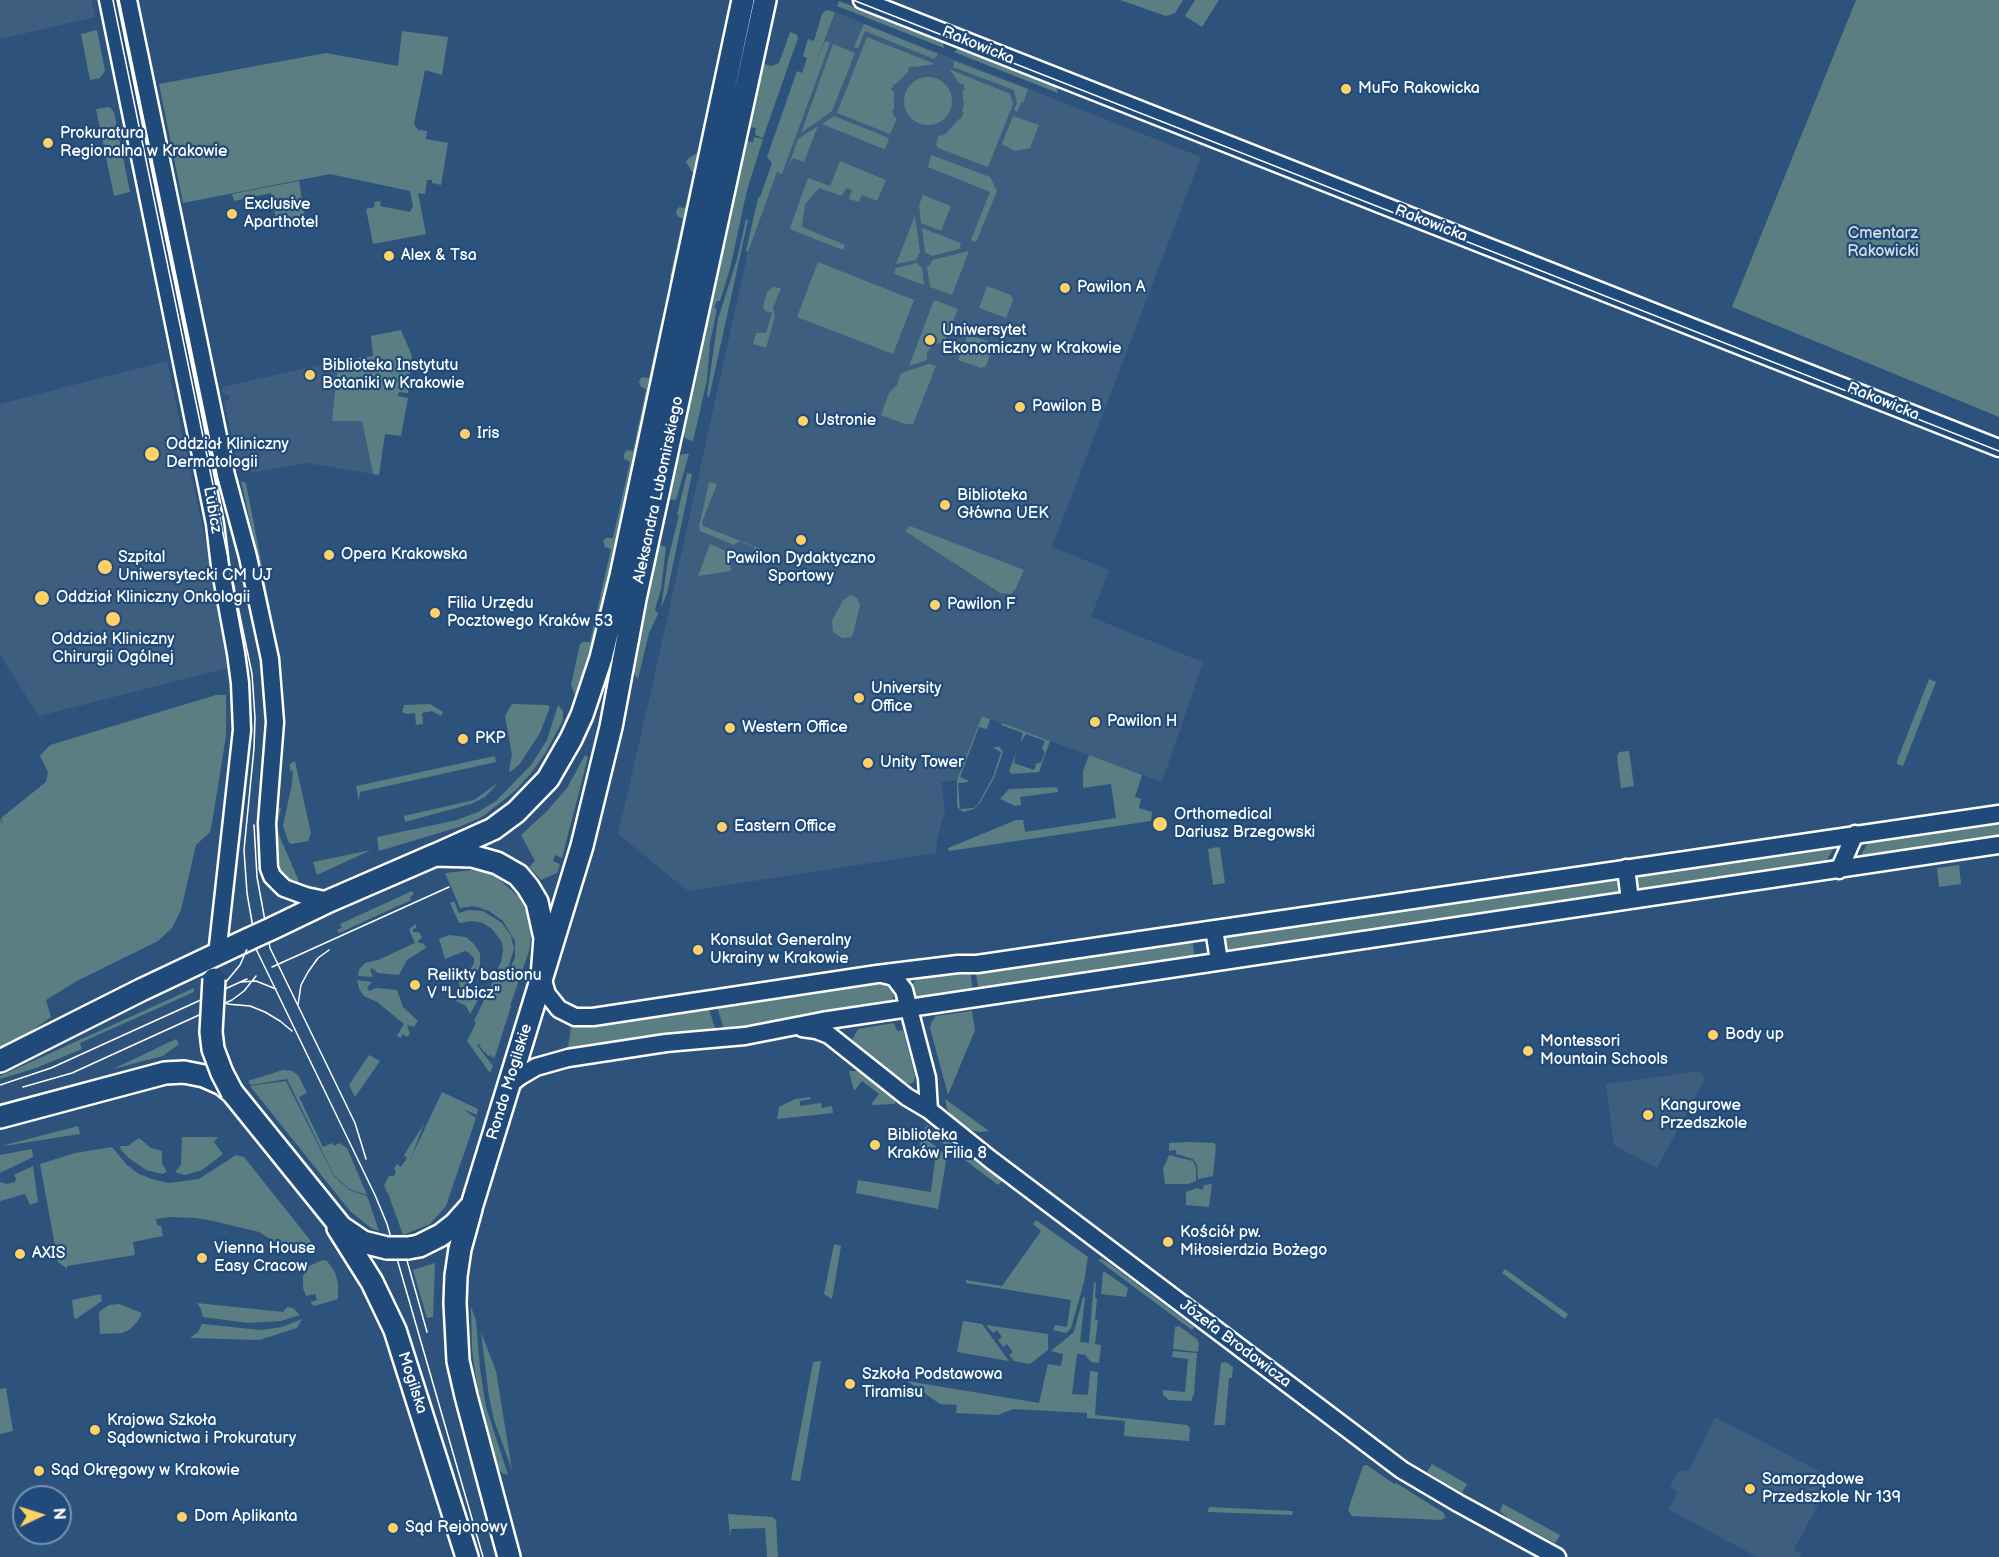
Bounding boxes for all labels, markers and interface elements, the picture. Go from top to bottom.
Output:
street label: Rakowicka [939,23,1017,69]
place label: MuFo Rakowicka [1358,79,1480,99]
marker: MuFo Rakowicka [1339,82,1353,96]
place label: Prokuratura Regionalna w Krakowie [60,124,227,162]
marker: Prokuratura Regionalna w Krakowie [41,136,55,150]
place label: Exclusive Aparthotel [244,195,318,233]
street label: Rakowicka [1392,201,1470,247]
marker: Exclusive Aparthotel [225,207,239,221]
park label: Cmentarz Rakowicki [1847,224,1919,262]
place label: Alex & Tsa [401,246,477,266]
marker: Alex & Tsa [382,249,396,263]
place label: Pawilon A [1077,278,1146,298]
marker: Pawilon A [1058,281,1072,295]
place label: Uniwersytet Ekonomiczny w Krakowie [942,321,1121,359]
marker: Uniwersytet Ekonomiczny w Krakowie [923,333,937,347]
place label: Biblioteka Instytutu Botaniki w Krakowie [322,356,464,394]
marker: Biblioteka Instytutu Botaniki w Krakowie [303,368,317,382]
street label: Rakowicka [1844,379,1922,425]
street label: Aleksandra Lubomirskiego [630,395,688,585]
place label: Pawilon B [1032,397,1102,417]
marker: Pawilon B [1013,400,1027,414]
place label: Ustronie [815,411,876,431]
marker: Ustronie [796,414,810,428]
place label: Iris [477,424,499,444]
marker: Iris [458,427,472,441]
place label: Oddział Kliniczny Dermatologii [166,435,289,473]
marker: Oddział Kliniczny Dermatologii [143,445,161,463]
street label: Lubicz [198,485,226,535]
place label: Biblioteka Główna UEK [957,486,1049,524]
marker: Biblioteka Główna UEK [938,498,952,512]
marker: Pawilon Dydaktyczno Sportowy [794,533,808,547]
place label: Opera Krakowska [341,545,467,565]
place label: Szpital Uniwersytecki CM UJ [118,548,272,586]
marker: Opera Krakowska [322,548,336,562]
place label: Pawilon Dydaktyczno Sportowy [726,549,876,587]
marker: Szpital Uniwersytecki CM UJ [96,558,114,576]
place label: Oddział Kliniczny Onkologii [56,588,250,608]
marker: Oddział Kliniczny Onkologii [33,589,51,607]
place label: Filia Urzędu Pocztowego Kraków 53 [447,594,613,632]
place label: Pawilon F [947,595,1015,615]
marker: Pawilon F [928,598,942,612]
marker: Filia Urzędu Pocztowego Kraków 53 [428,606,442,620]
marker: Oddział Kliniczny Chirurgii Ogólnej [104,610,122,628]
place label: Oddział Kliniczny Chirurgii Ogólnej [52,630,174,668]
place label: University Office [871,679,941,717]
marker: University Office [852,691,866,705]
place label: Pawilon H [1107,712,1178,732]
marker: Pawilon H [1088,715,1102,729]
place label: Western Office [742,718,848,738]
marker: Western Office [723,721,737,735]
place label: PKP [475,729,505,749]
marker: PKP [456,732,470,746]
place label: Unity Tower [880,753,964,773]
marker: Unity Tower [861,756,875,770]
place label: Orthomedical Dariusz Brzegowski [1174,805,1315,843]
marker: Orthomedical Dariusz Brzegowski [1151,815,1169,833]
place label: Eastern Office [734,817,836,837]
marker: Eastern Office [715,820,729,834]
place label: Konsulat Generalny Ukrainy w Krakowie [710,931,851,969]
marker: Konsulat Generalny Ukrainy w Krakowie [691,943,705,957]
place label: Relikty bastionu V "Lubicz" [427,966,542,1004]
marker: Relikty bastionu V "Lubicz" [408,978,422,992]
street label: Rondo Mogilskie [483,1022,537,1142]
place label: Body up [1725,1025,1784,1045]
marker: Body up [1706,1028,1720,1042]
place label: Montessori Mountain Schools [1540,1032,1668,1070]
marker: Montessori Mountain Schools [1521,1044,1535,1058]
place label: Kangurowe Przedszkole [1660,1096,1747,1134]
marker: Kangurowe Przedszkole [1641,1108,1655,1122]
place label: Biblioteka Kraków Filia 8 [887,1126,987,1164]
marker: Biblioteka Kraków Filia 8 [868,1138,882,1152]
place label: Kościół pw. Miłosierdzia Bożego [1180,1223,1327,1261]
marker: Kościół pw. Miłosierdzia Bożego [1161,1235,1175,1249]
place label: Vienna House Easy Cracow [214,1239,315,1277]
place label: AXIS [32,1244,65,1264]
marker: AXIS [13,1247,27,1261]
marker: Vienna House Easy Cracow [195,1251,209,1265]
street label: Józefa Brodowicza [1175,1296,1295,1392]
street label: Mogilska [393,1350,431,1416]
place label: Szkoła Podstawowa Tiramisu [862,1365,1003,1403]
marker: Szkoła Podstawowa Tiramisu [843,1377,857,1391]
place label: Krajowa Szkoła Sądownictwa i Prokuratury [107,1411,296,1449]
marker: Krajowa Szkoła Sądownictwa i Prokuratury [88,1423,102,1437]
place label: Sąd Okręgowy w Krakowie [51,1461,240,1481]
marker: Sąd Okręgowy w Krakowie [32,1464,46,1478]
place label: Samorządowe Przedszkole Nr 139 [1762,1470,1901,1508]
marker: Samorządowe Przedszkole Nr 139 [1743,1482,1757,1496]
north arrow [12,1485,72,1545]
text: N [49,1507,68,1521]
place label: Dom Aplikanta [194,1507,298,1527]
marker: Dom Aplikanta [175,1510,189,1524]
place label: Sąd Rejonowy [405,1518,507,1538]
marker: Sąd Rejonowy [386,1521,400,1535]

